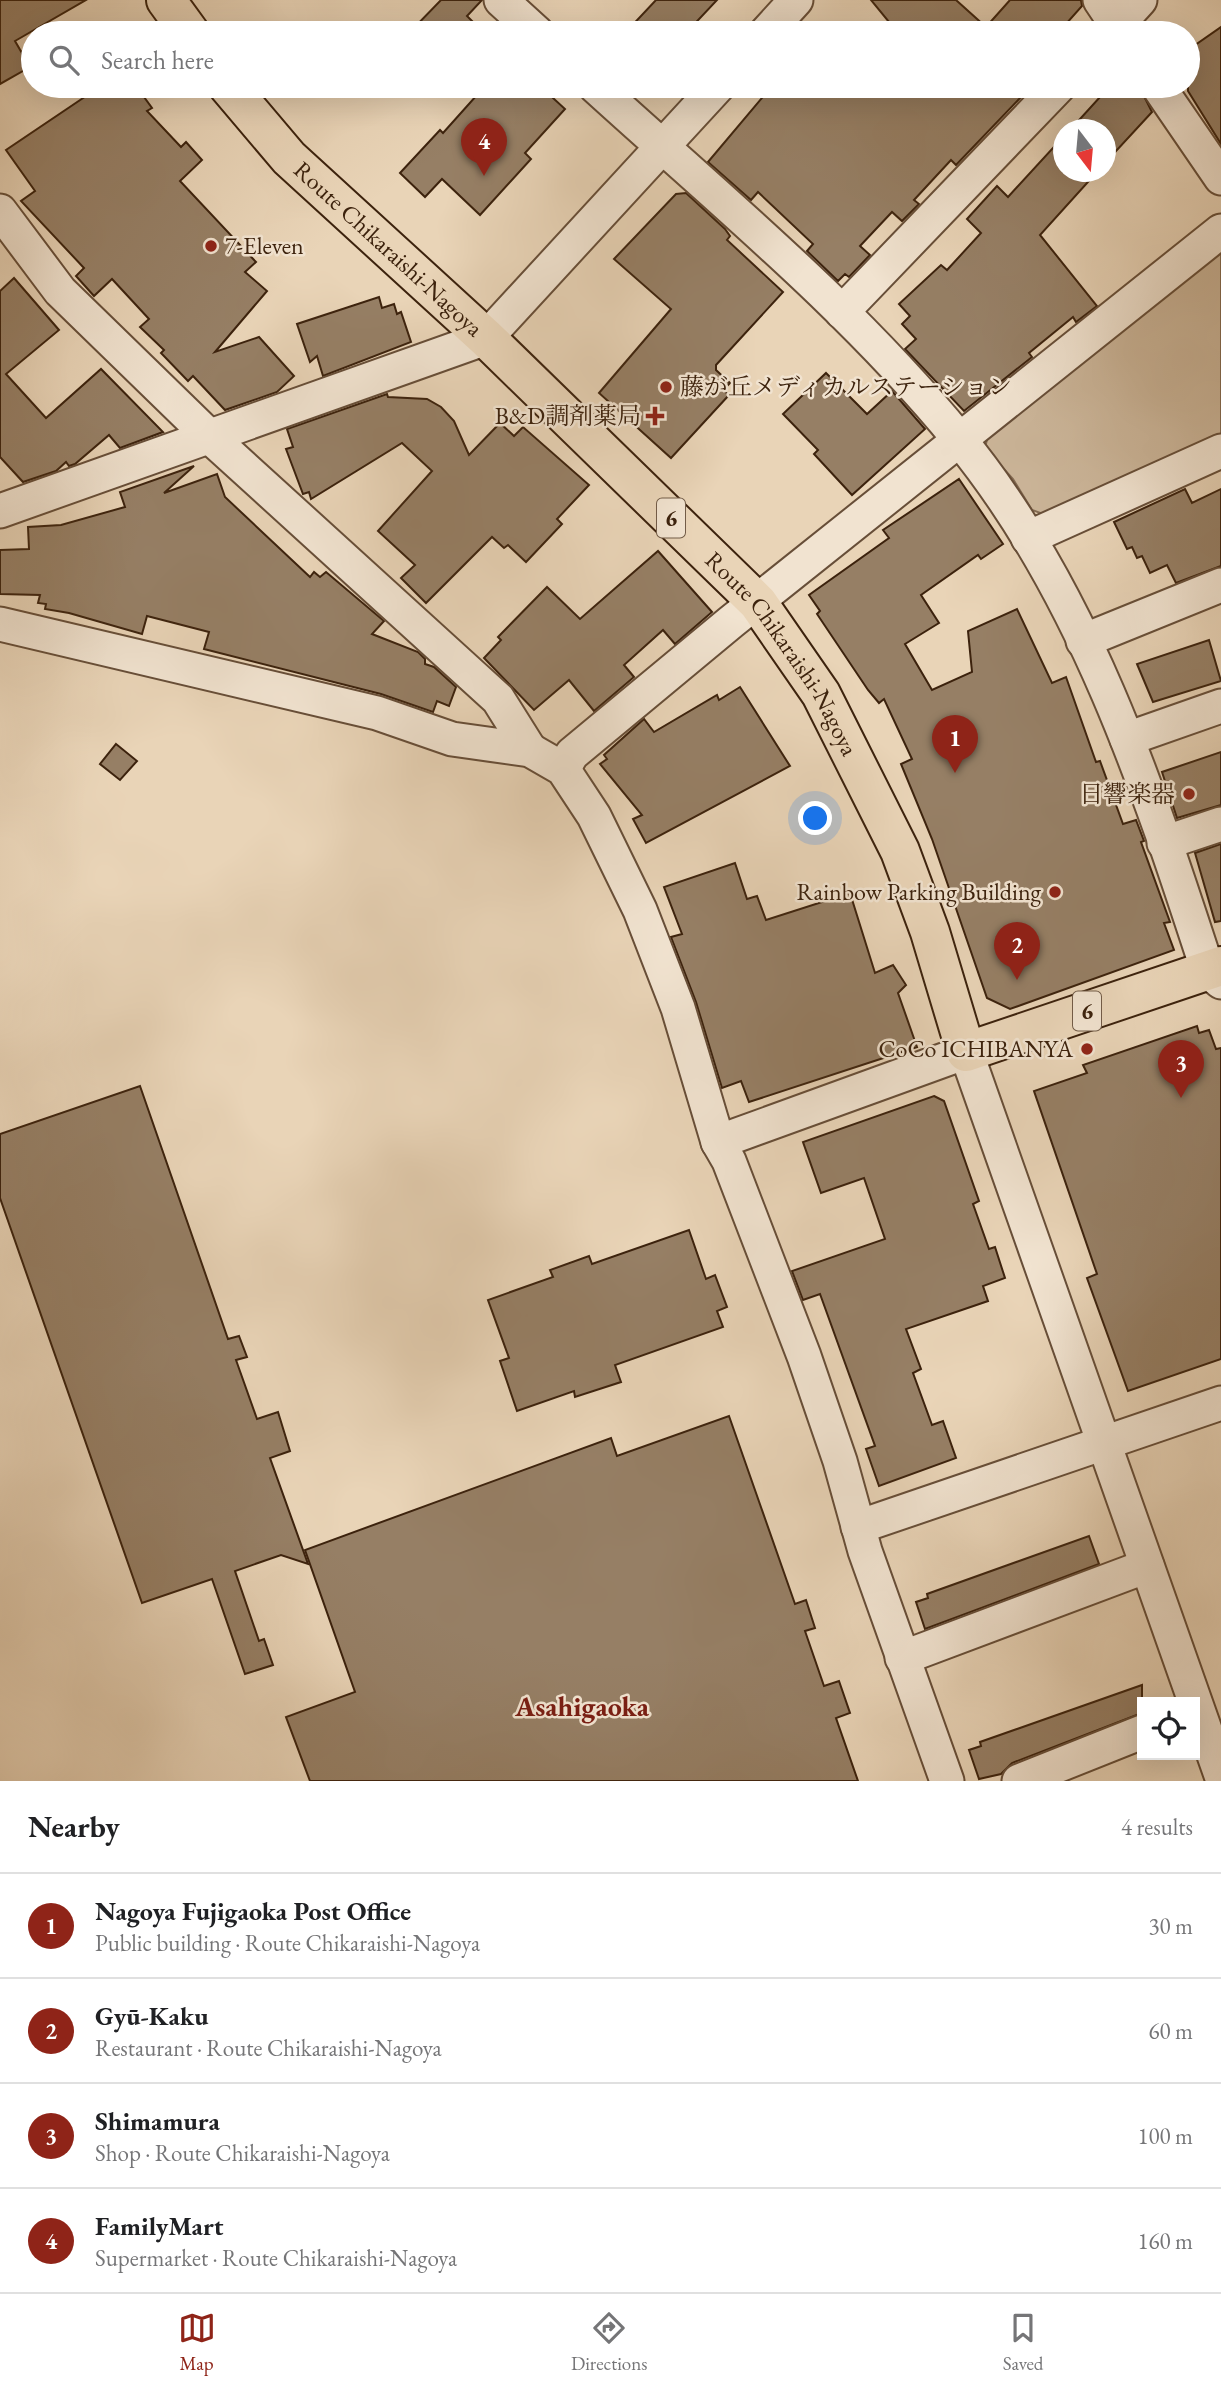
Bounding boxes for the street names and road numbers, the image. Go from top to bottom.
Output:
street label: Route Chikaraishi-Nagoya [288,154,490,343]
road number: 6 [657,498,685,538]
street label: Route Chikaraishi-Nagoya [699,544,866,761]
road number: 6 [1073,992,1101,1030]

